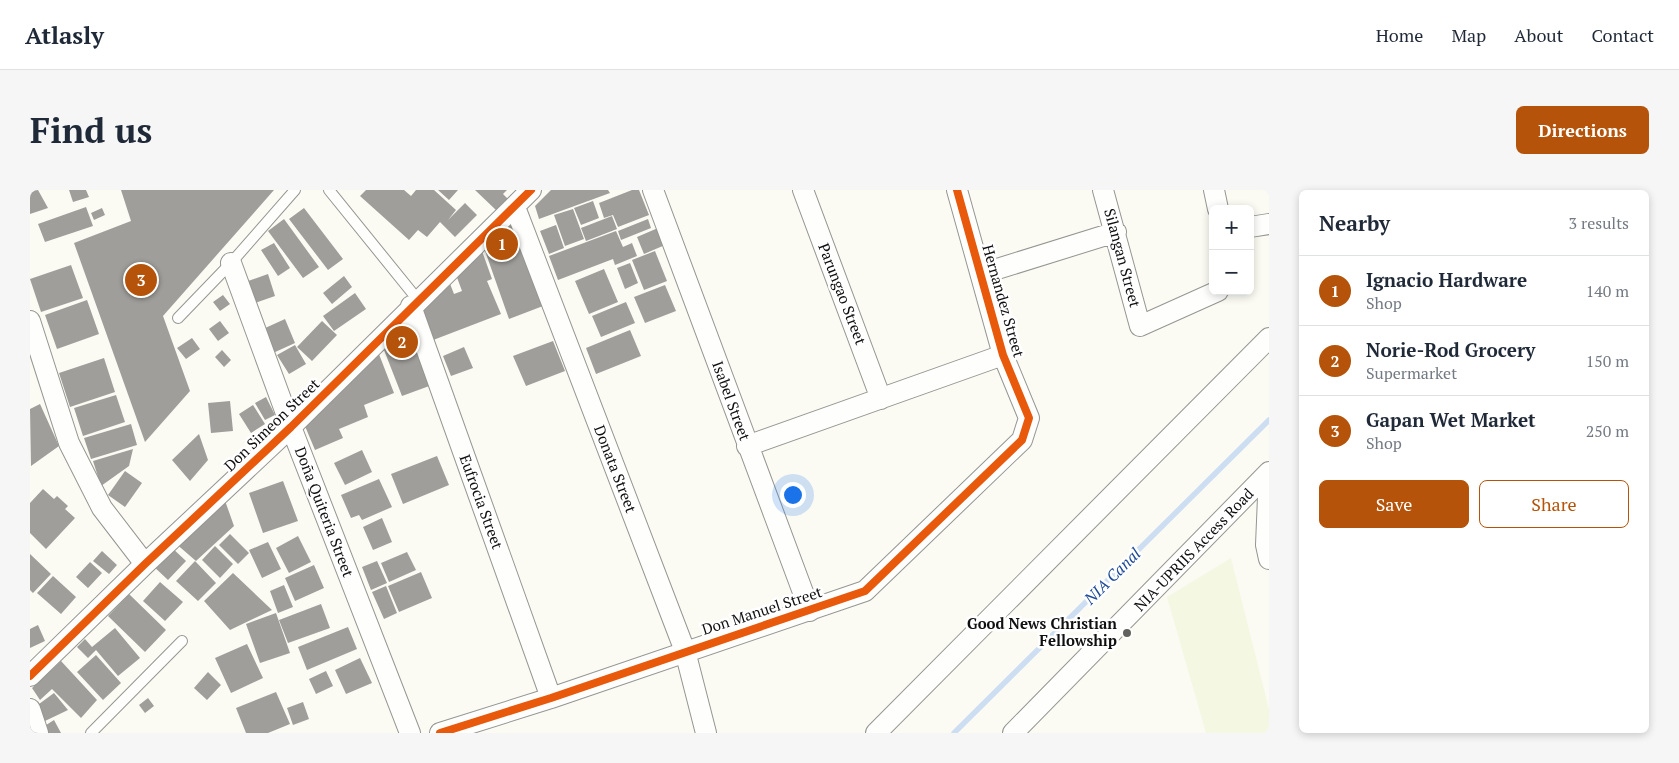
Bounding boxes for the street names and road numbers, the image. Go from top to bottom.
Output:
street label: Silangan Street [1100,206,1146,310]
street label: Parungao Street [814,240,872,348]
street label: Hernandez Street [978,242,1030,360]
street label: Isabel Street [708,358,756,444]
street label: Don Simeon Street [219,373,324,475]
street label: Donata Street [590,422,642,516]
street label: Doña Quiteria Street [291,444,359,580]
street label: Eufrocia Street [456,452,508,552]
street label: NIA-UPRIIS Access Road [1129,484,1257,615]
street label: Don Manuel Street [699,581,825,639]

